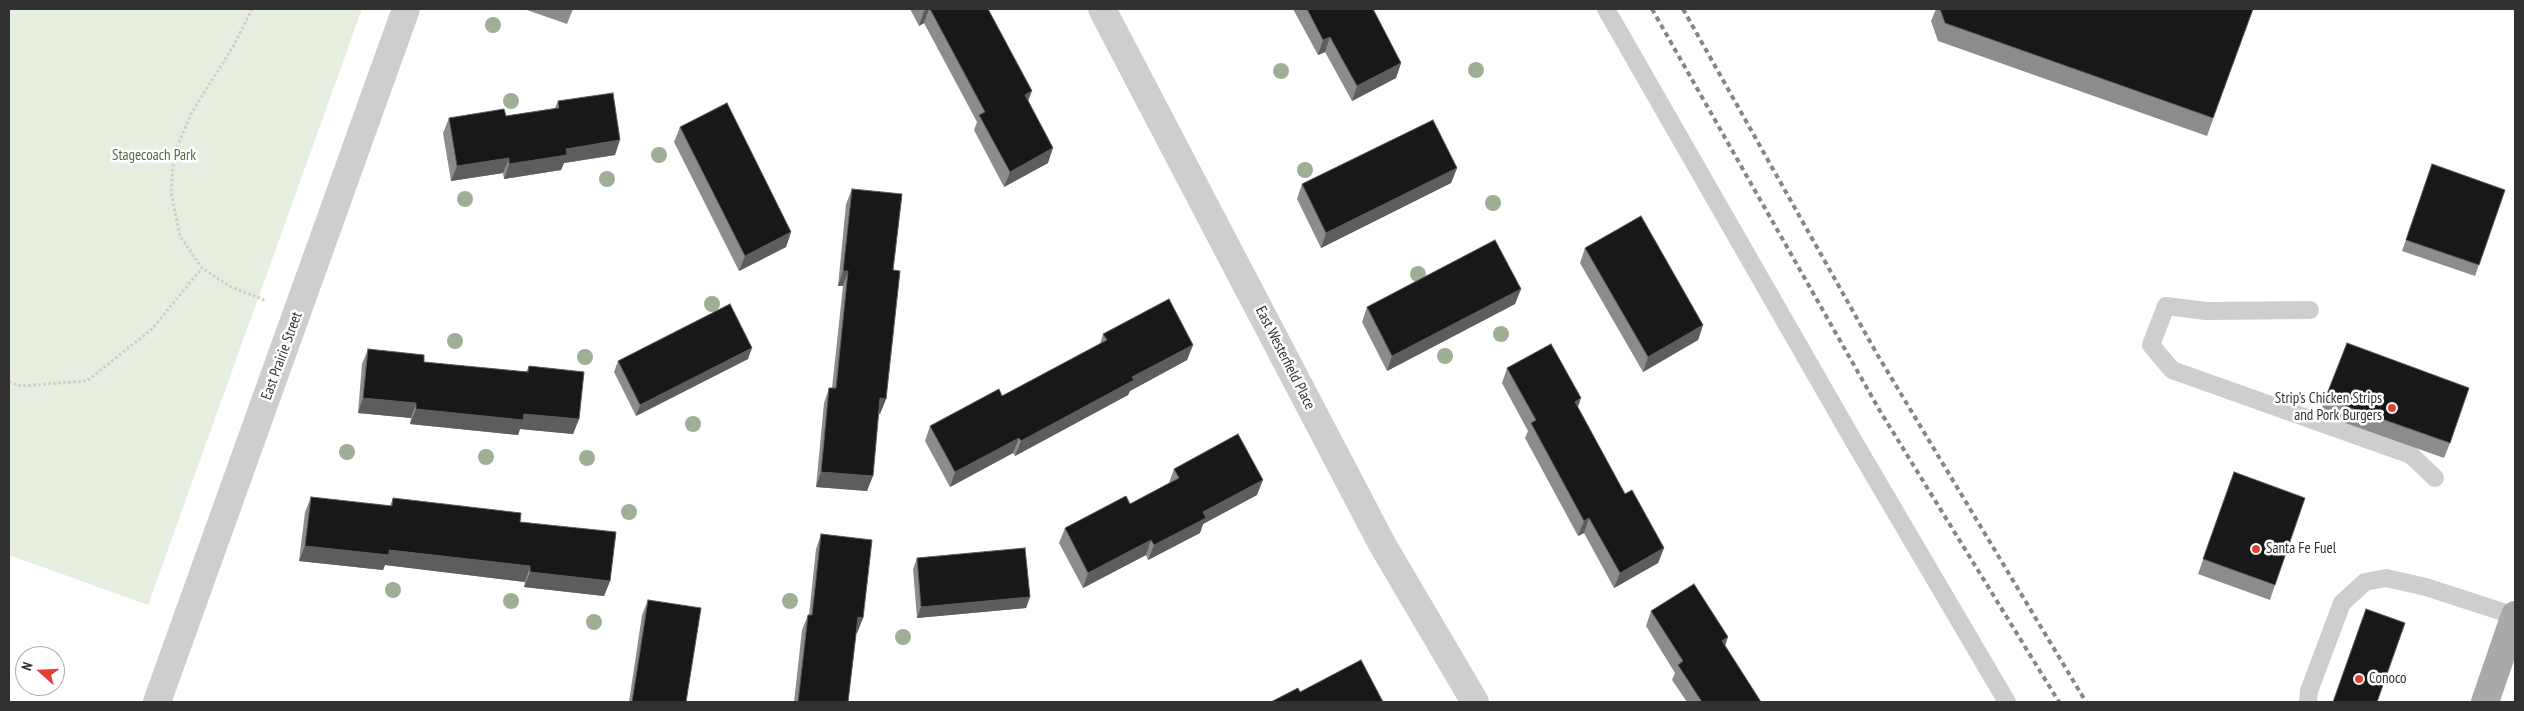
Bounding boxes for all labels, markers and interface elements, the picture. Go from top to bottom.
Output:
park label: Stagecoach Park [112,147,196,165]
street label: East Westerfield Place [1251,303,1319,413]
street label: East Prairie Street [258,310,306,402]
place label: Strip's Chicken Strips and Pork Burgers [2275,390,2382,425]
marker: Strip's Chicken Strips and Pork Burgers [2386,402,2398,414]
place label: Santa Fe Fuel [2266,540,2336,558]
marker: Santa Fe Fuel [2250,543,2262,555]
north arrow [15,646,65,696]
text: N [17,660,37,673]
place label: Conoco [2369,670,2407,688]
marker: Conoco [2353,673,2365,685]

